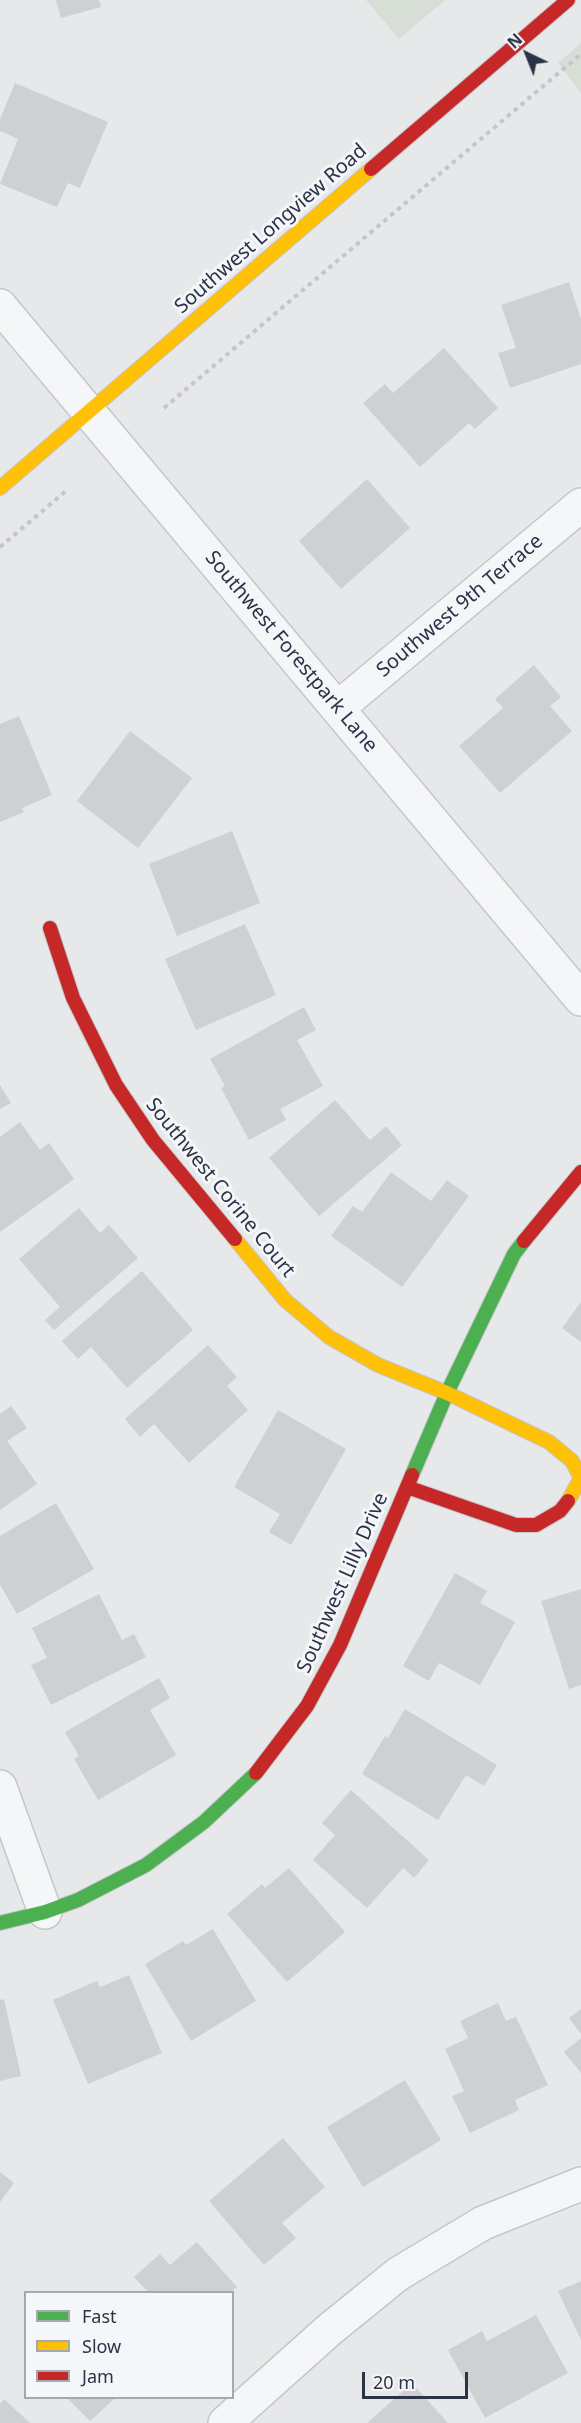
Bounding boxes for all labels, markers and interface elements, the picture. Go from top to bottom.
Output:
north arrow [497,24,557,84]
text: N [502,28,527,53]
street label: Southwest Longview Road [170,139,372,319]
street label: Southwest 9th Terrace [372,529,548,683]
street label: Southwest Forestpark Lane [200,546,382,758]
street label: Southwest Corine Court [140,1094,300,1282]
street label: Southwest Lilly Drive [292,1489,394,1677]
legend [24,2291,234,2399]
text: Fast [82,2304,117,2328]
text: Slow [82,2334,121,2358]
scale bar [365,2360,472,2398]
text: Jam [82,2364,114,2388]
text: 20 m [373,2370,415,2394]

